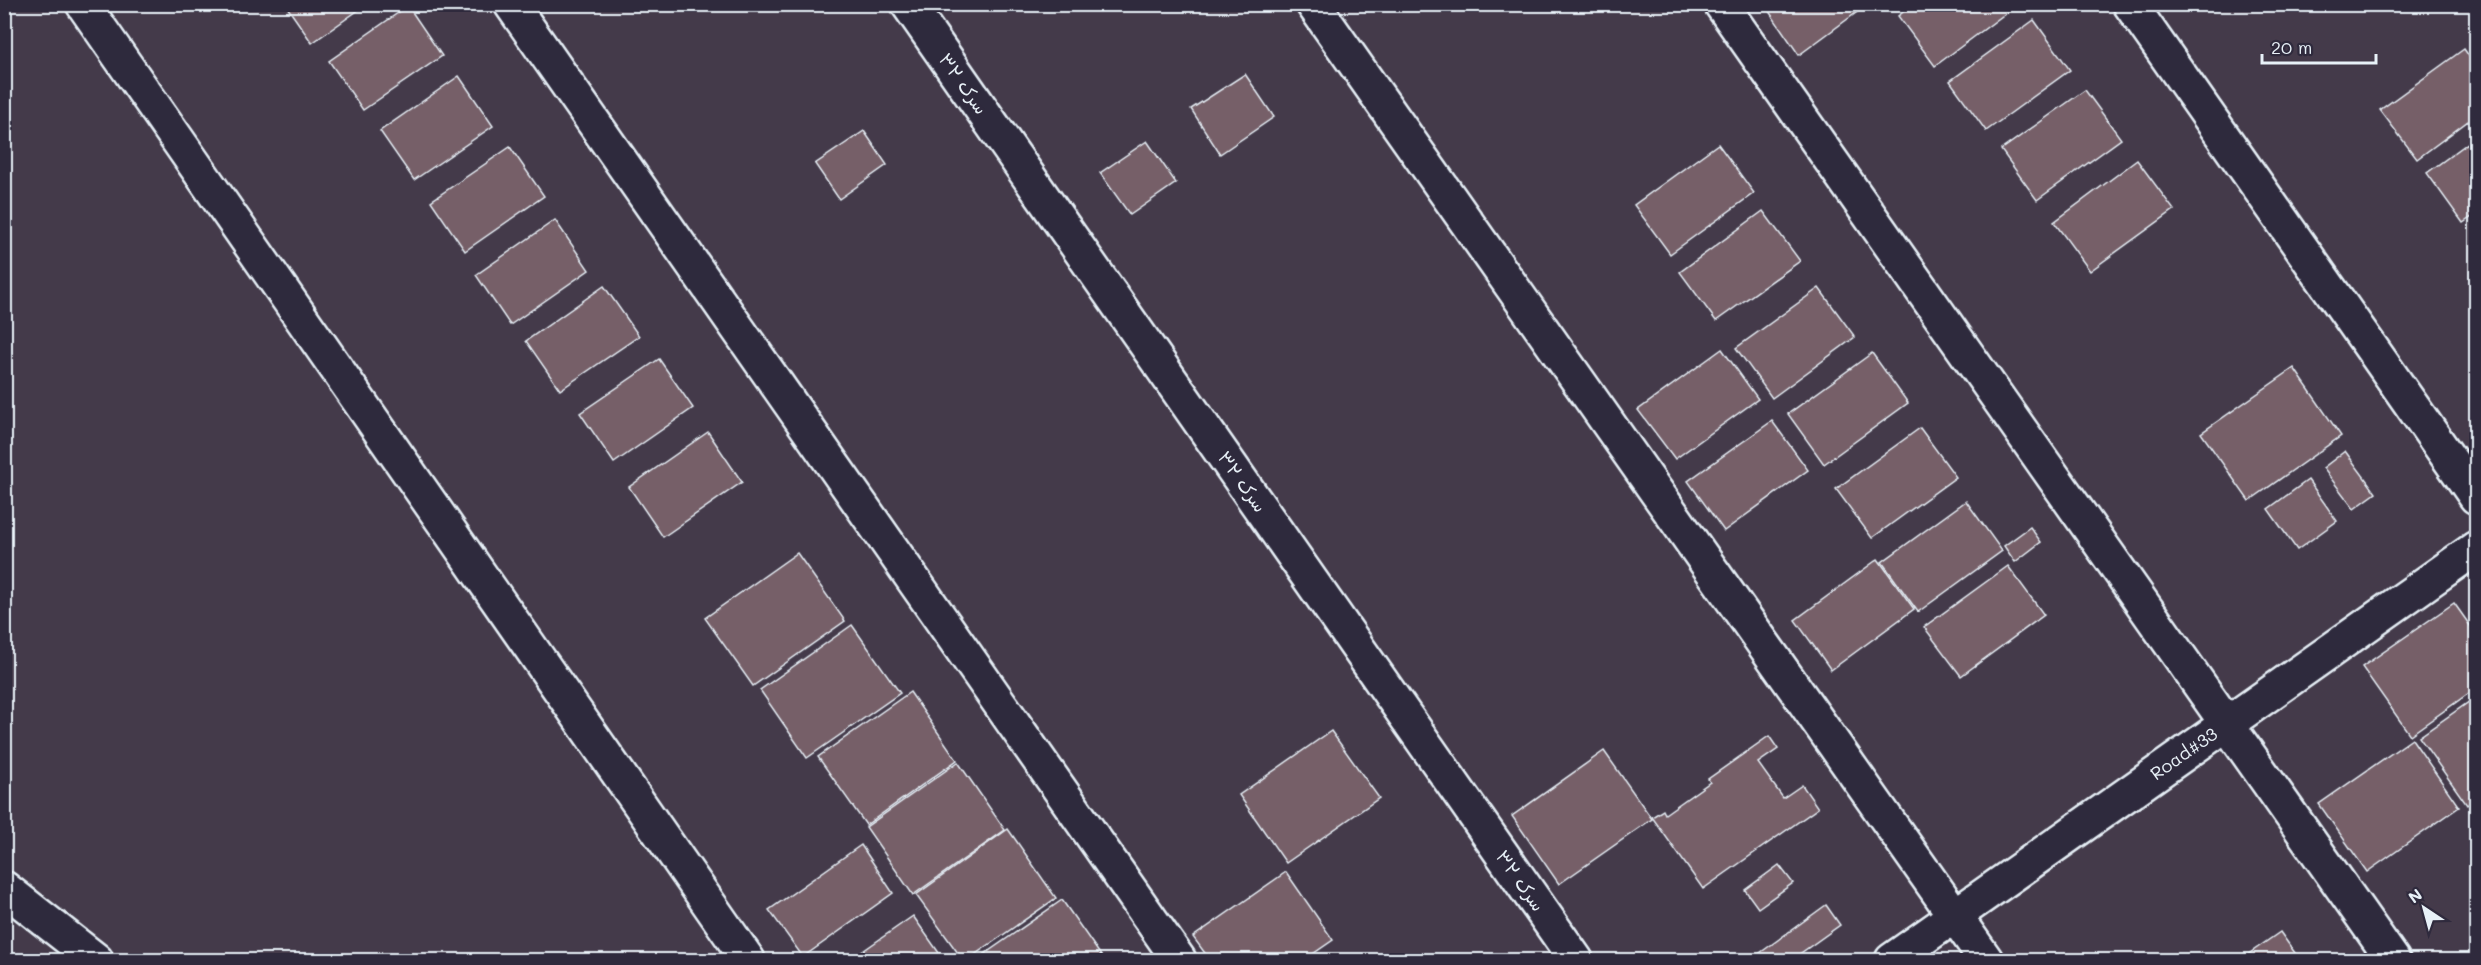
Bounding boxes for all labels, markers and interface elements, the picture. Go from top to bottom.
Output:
scale bar [2262,27,2376,65]
text: 20 m [2271,35,2312,59]
street label: سرک ۳۲ [934,48,994,119]
street label: سرک ۳۲ [1213,446,1273,517]
street label: Road#33 [2145,721,2222,785]
street label: سرک ۳۲ [1491,845,1551,916]
north arrow [2394,878,2454,938]
text: N [2404,883,2426,908]

